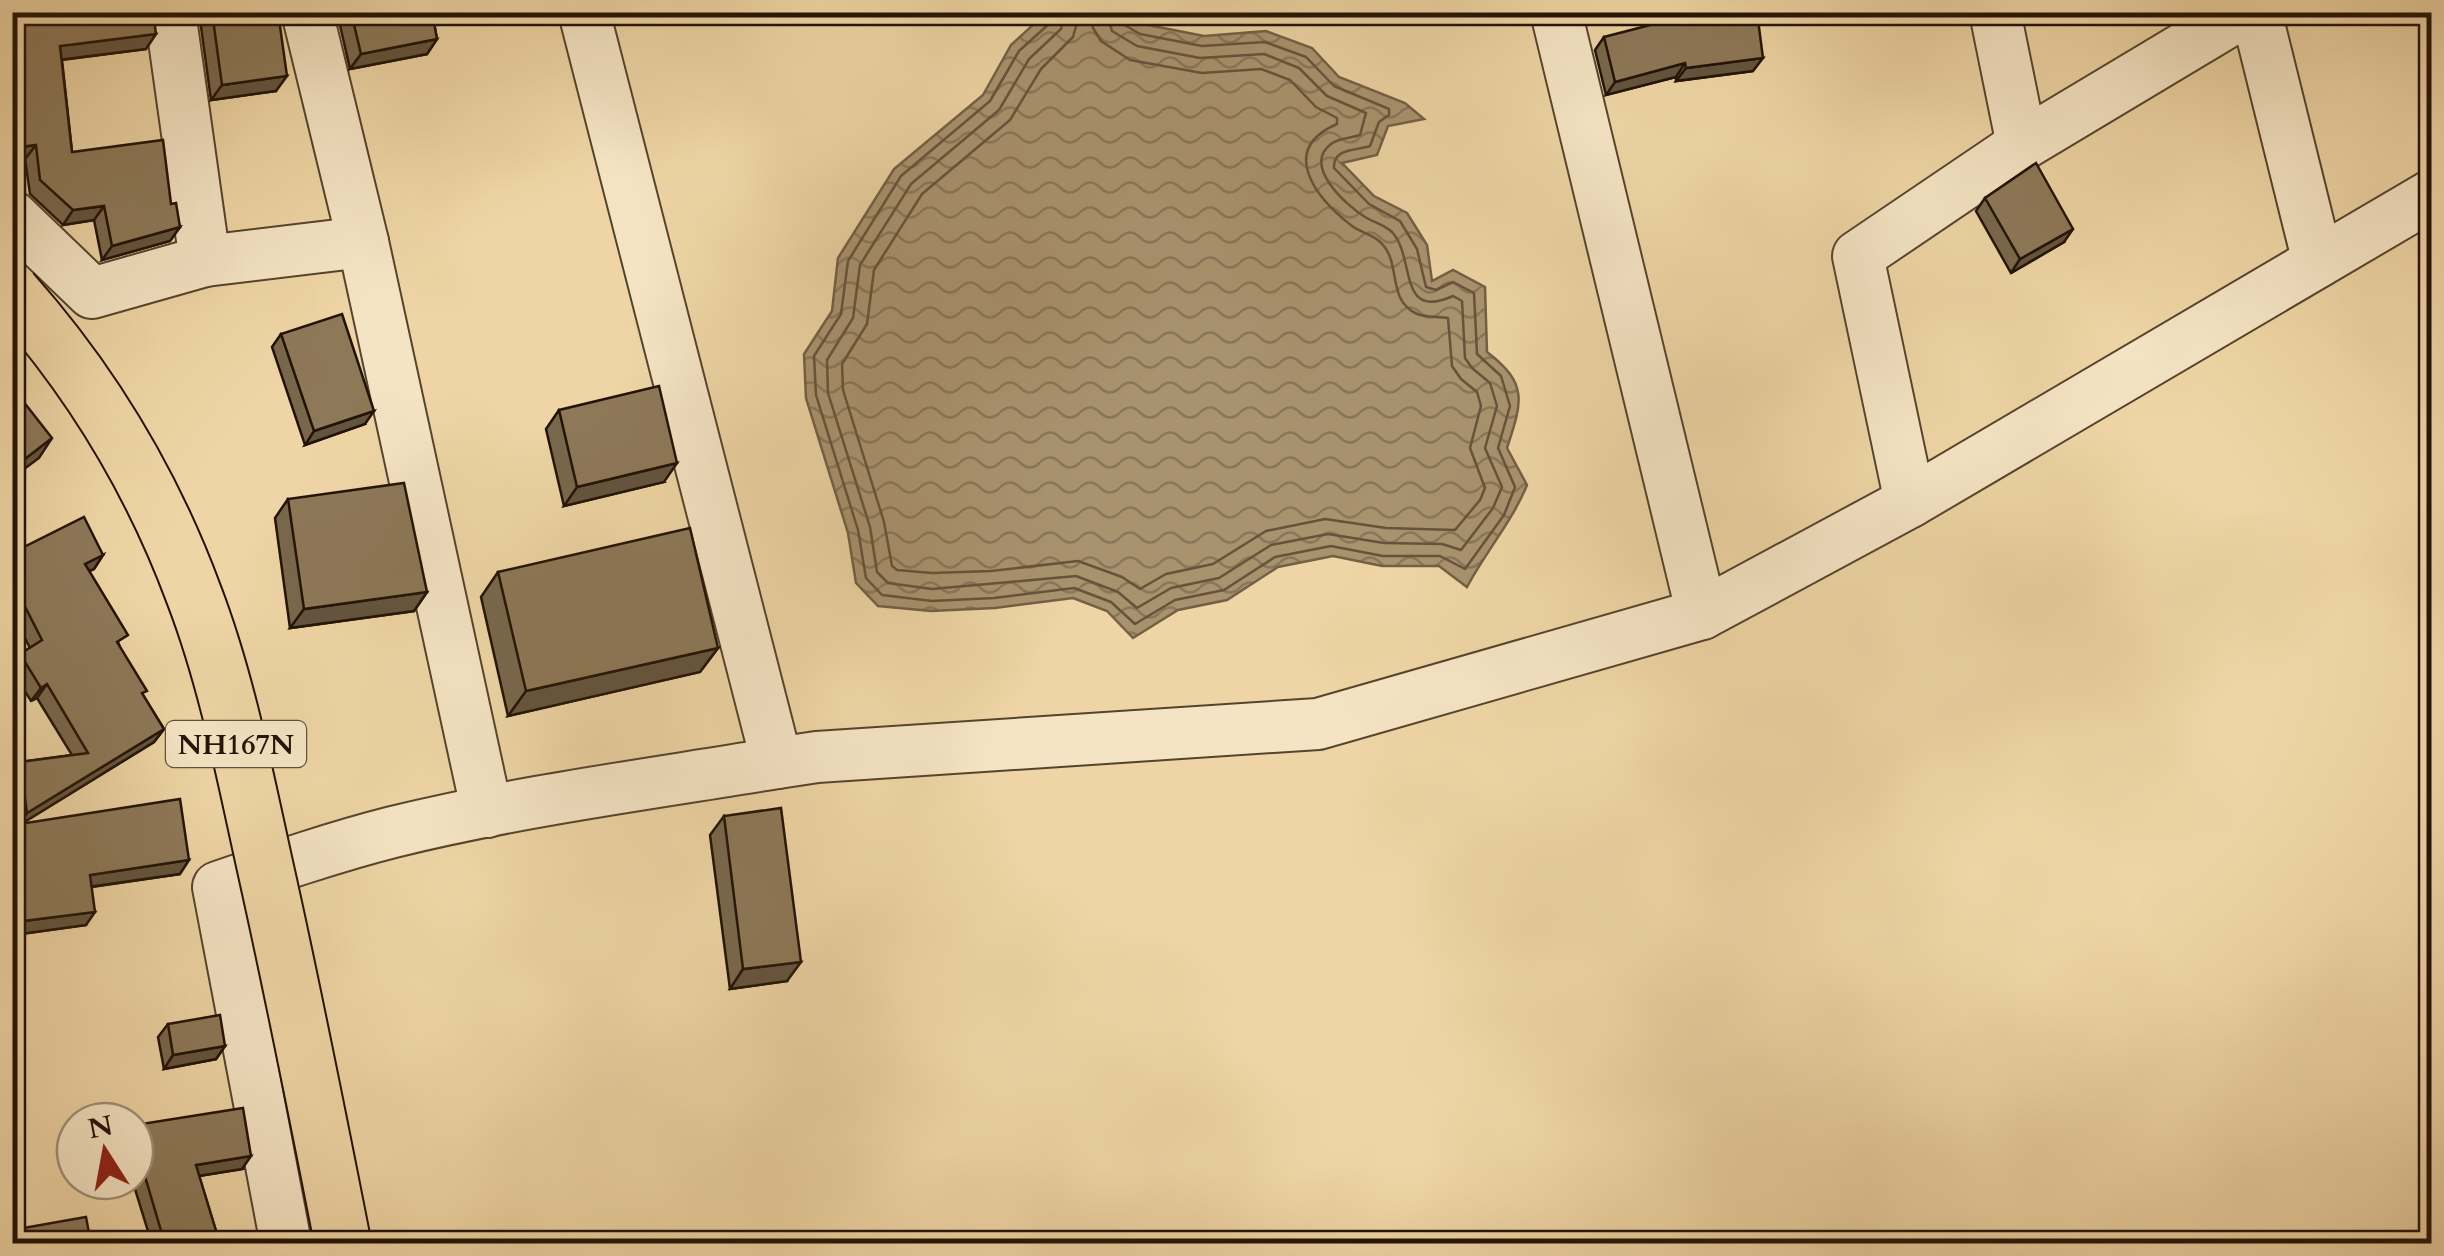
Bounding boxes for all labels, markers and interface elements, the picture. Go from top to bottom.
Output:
road number: NH167N [166,721,306,767]
north arrow [55,1101,155,1201]
text: N [85,1106,116,1148]

